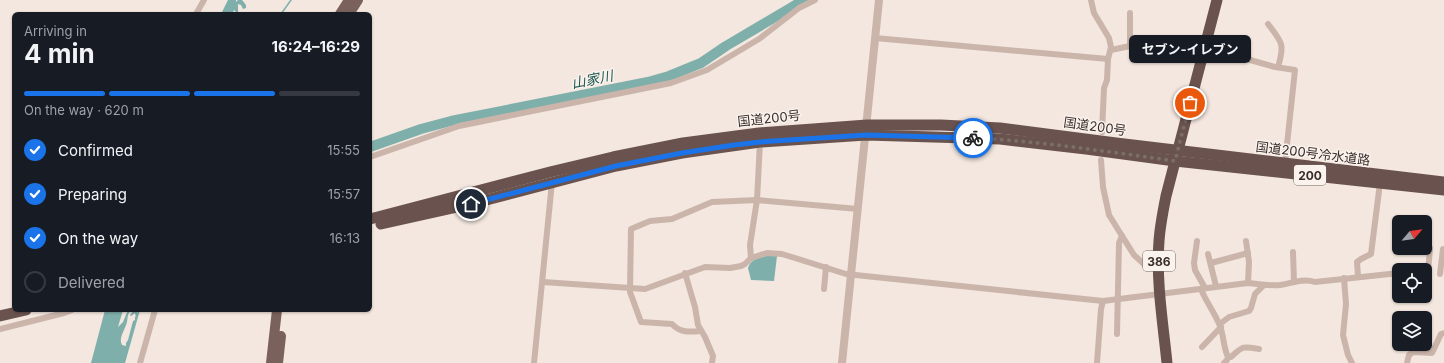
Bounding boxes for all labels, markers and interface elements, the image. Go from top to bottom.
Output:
text: Arriving in [24,23,87,39]
callout: セブン-イレブン [1129,35,1251,63]
text: 16:24–16:29 [272,37,360,56]
text: 4 min [24,38,95,69]
text: セブン-イレブン [1141,41,1239,57]
water label: 山家川 [570,66,616,91]
pin [1173,86,1207,120]
icon: bag [1179,92,1201,114]
text: On the way · 620 m [24,102,144,118]
street label: 国道200号 [737,107,801,129]
street label: 国道200号 [1063,114,1127,138]
courier [953,118,993,158]
icon: bike [962,127,984,149]
street label: 国道200号冷水道路 [1255,138,1371,168]
icon: check [24,139,46,161]
text: Confirmed [58,141,133,160]
text: 15:55 [327,142,360,158]
road number: 200 [1294,165,1326,185]
icon: check [24,183,46,205]
text: Preparing [58,185,127,204]
text: 15:57 [328,186,360,202]
pin [454,187,488,221]
icon: home [460,193,482,215]
north arrow [1392,215,1432,255]
map controls [1392,215,1432,351]
icon: check [24,227,46,249]
text: On the way [58,229,138,248]
text: 16:13 [330,230,360,246]
road number: 386 [1143,251,1175,271]
button: locate [1392,263,1432,303]
text: Delivered [58,273,125,292]
button: layers [1392,311,1432,351]

